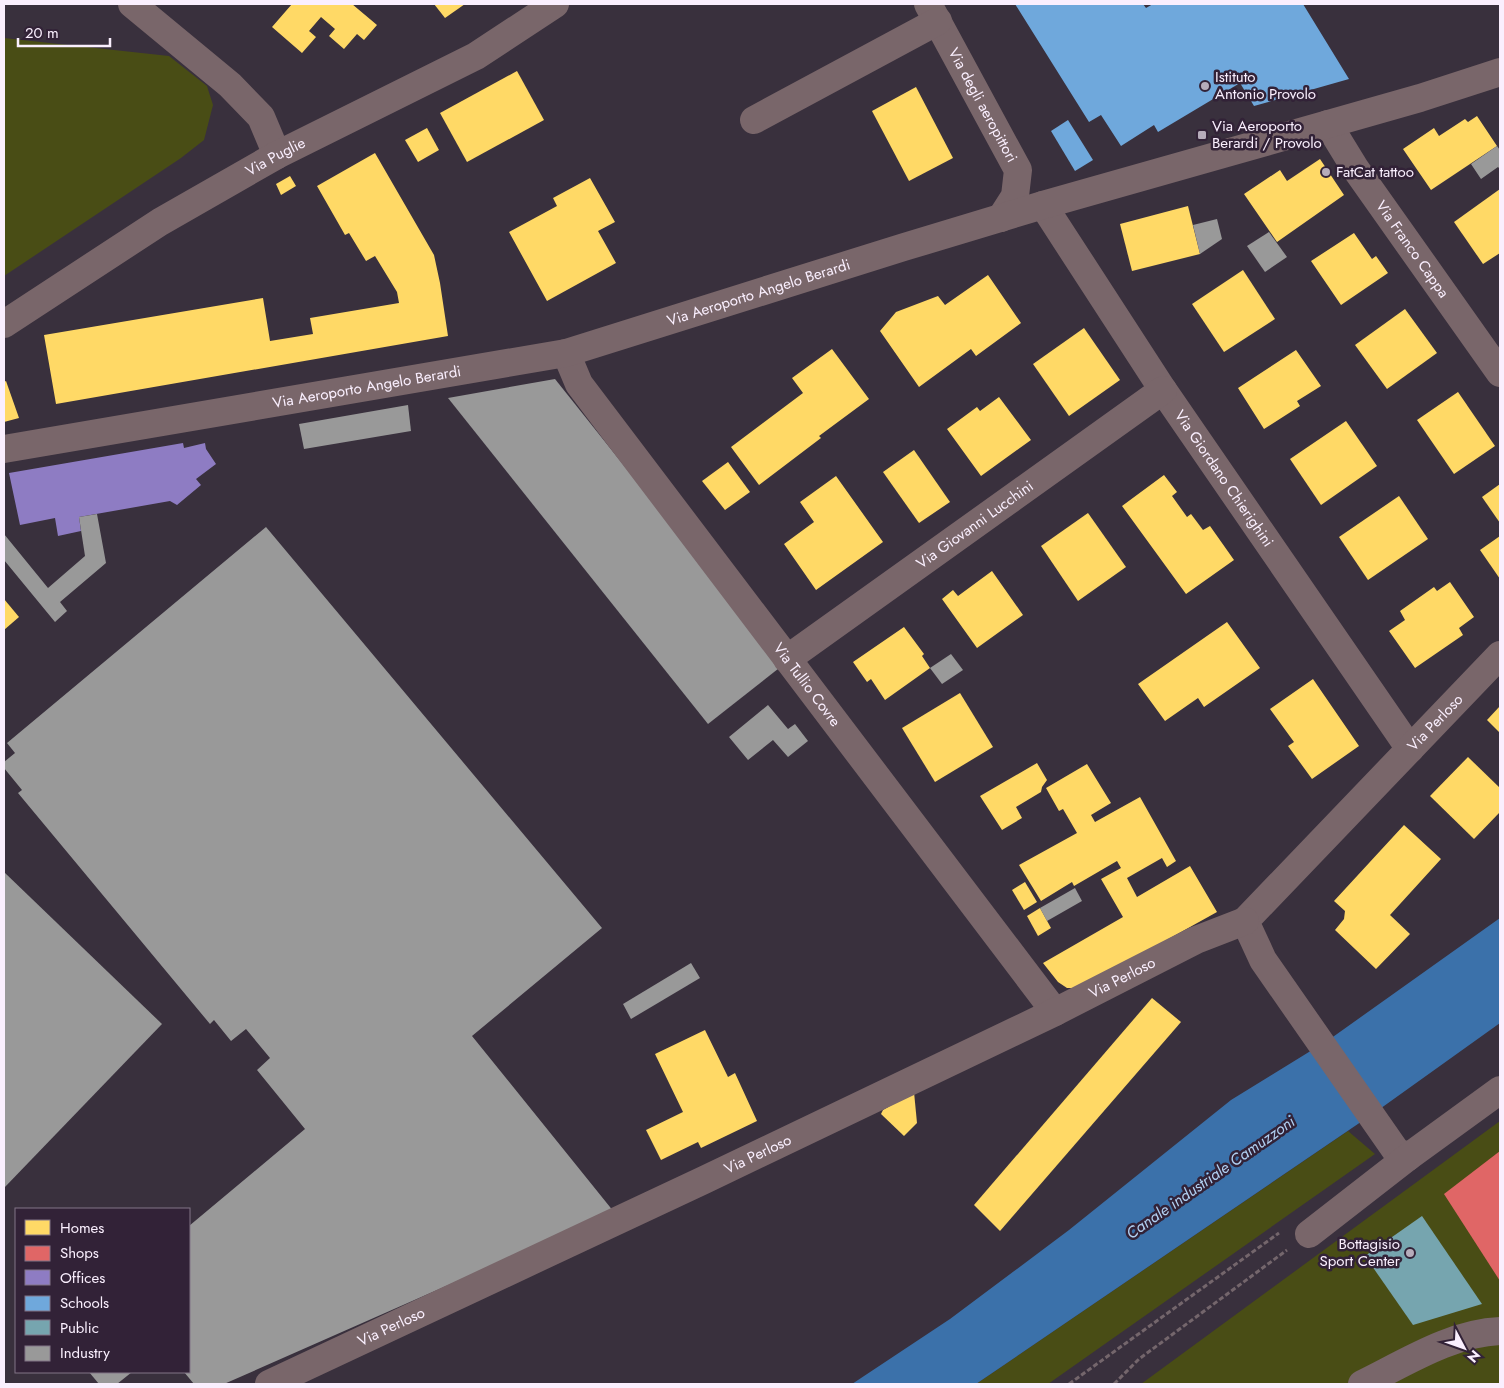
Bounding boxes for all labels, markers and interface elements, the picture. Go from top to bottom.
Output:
scale bar [18,15,110,47]
text: 20 m [25,22,59,44]
street label: Via degli aeropittori [943,44,1023,166]
place label: Istituto Antonio Provolo [1215,66,1316,105]
marker: Istituto Antonio Provolo [1199,80,1211,92]
place label: Via Aeroporto Berardi / Provolo [1212,115,1322,154]
marker: Via Aeroporto Berardi / Provolo [1196,129,1208,141]
street label: Via Puglie [241,132,309,182]
place label: FatCat tattoo [1336,161,1414,183]
marker: FatCat tattoo [1320,166,1332,178]
street label: Via Franco Cappa [1370,196,1454,302]
street label: Via Aeroporto Angelo Berardi [664,254,853,332]
street label: Via Aeroporto Angelo Berardi [271,360,463,414]
street label: Via Giordano Chierighini [1169,406,1279,551]
street label: Via Giovanni Lucchini [912,475,1038,574]
street label: Via Tullio Covre [768,638,846,732]
street label: Via Perloso [1402,689,1468,756]
street label: Via Perloso [1085,952,1159,1004]
water label: Canale industriale Camuzzoni [1121,1110,1300,1245]
street label: Via Perloso [720,1129,795,1180]
legend [15,1208,190,1373]
text: Homes [60,1217,104,1239]
place label: Bottagisio Sport Center [1319,1233,1401,1272]
text: Shops [60,1242,99,1264]
marker: Bottagisio Sport Center [1404,1247,1416,1259]
text: Offices [60,1267,105,1289]
text: Schools [60,1292,109,1314]
street label: Via Perloso [354,1301,429,1352]
text: Public [60,1317,99,1339]
north arrow [1439,1323,1489,1373]
text: Industry [60,1342,110,1364]
text: N [1463,1346,1485,1367]

